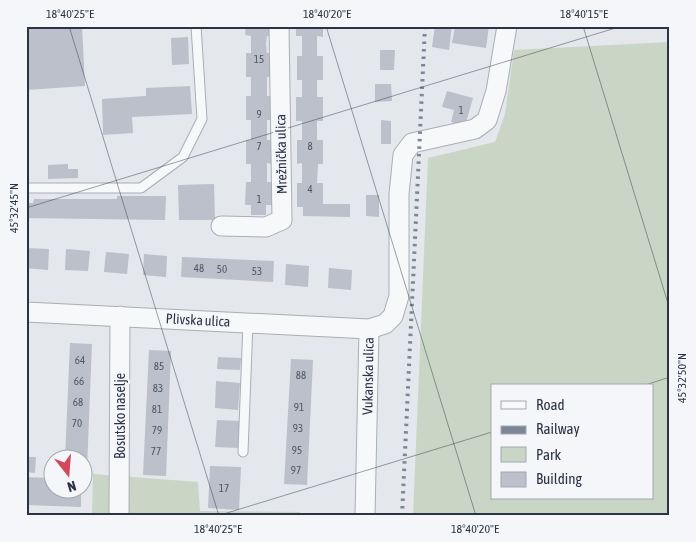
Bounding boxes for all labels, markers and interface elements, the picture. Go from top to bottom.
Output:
text: 18°40'25"E [46,7,94,21]
text: 18°40'20"E [303,7,351,21]
text: 18°40'15"E [560,7,608,21]
house number: 15 [254,53,264,65]
house number: 1 [458,104,464,116]
house number: 9 [256,108,262,120]
street label: Mrežnička ulica [272,114,290,194]
house number: 7 [256,140,262,152]
house number: 8 [307,140,313,152]
text: 45°32'45"N [7,183,21,233]
house number: 4 [307,183,313,195]
house number: 1 [256,193,262,205]
house number: 48 [194,262,204,274]
house number: 50 [217,263,227,275]
house number: 53 [252,265,262,277]
street label: Plivska ulica [165,310,231,330]
street label: Vukanska ulica [359,337,377,415]
text: 45°32'50"N [675,353,689,403]
house number: 64 [75,354,85,366]
house number: 85 [154,360,164,372]
house number: 88 [296,369,306,381]
street label: Bosutsko naselje [112,373,128,459]
house number: 66 [74,375,84,387]
house number: 83 [153,382,163,394]
legend [491,384,654,500]
house number: 68 [73,396,83,408]
text: Road [536,396,565,413]
house number: 91 [294,401,304,413]
house number: 81 [152,403,162,415]
house number: 70 [72,417,82,429]
text: Railway [536,420,580,437]
house number: 93 [293,422,303,434]
house number: 79 [152,424,162,436]
house number: 95 [292,444,302,456]
house number: 77 [151,445,161,457]
text: Park [536,446,561,463]
north arrow [42,450,92,500]
house number: 97 [291,464,301,476]
text: Building [536,470,582,487]
text: N [66,478,78,495]
house number: 17 [219,482,229,494]
text: 18°40'25"E [194,522,242,536]
text: 18°40'20"E [451,522,499,536]

